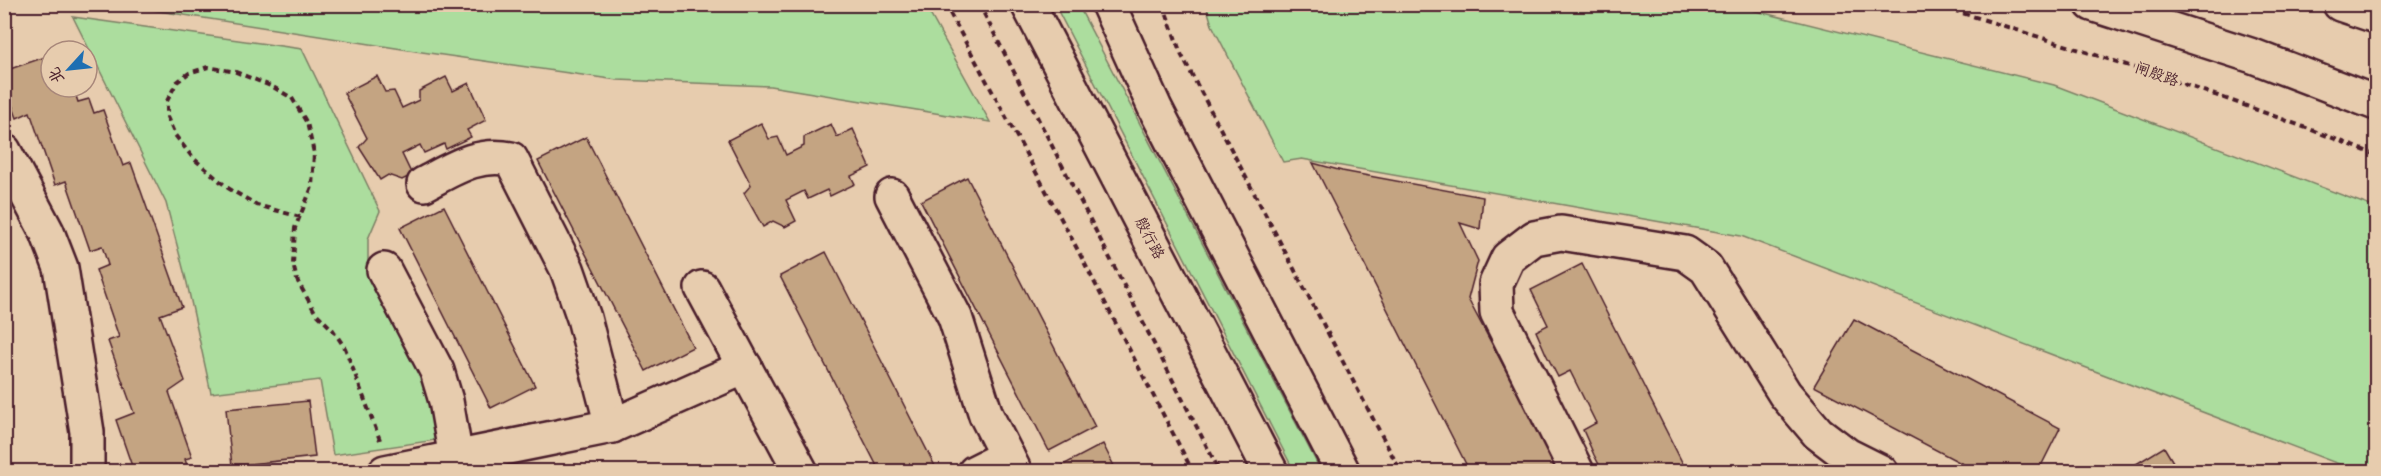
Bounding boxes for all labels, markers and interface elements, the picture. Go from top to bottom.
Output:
north arrow [39,39,99,99]
street label: 闸殷路 [2131,56,2182,94]
text: 北 [42,62,72,88]
street label: 殷行路 [1128,213,1170,264]

